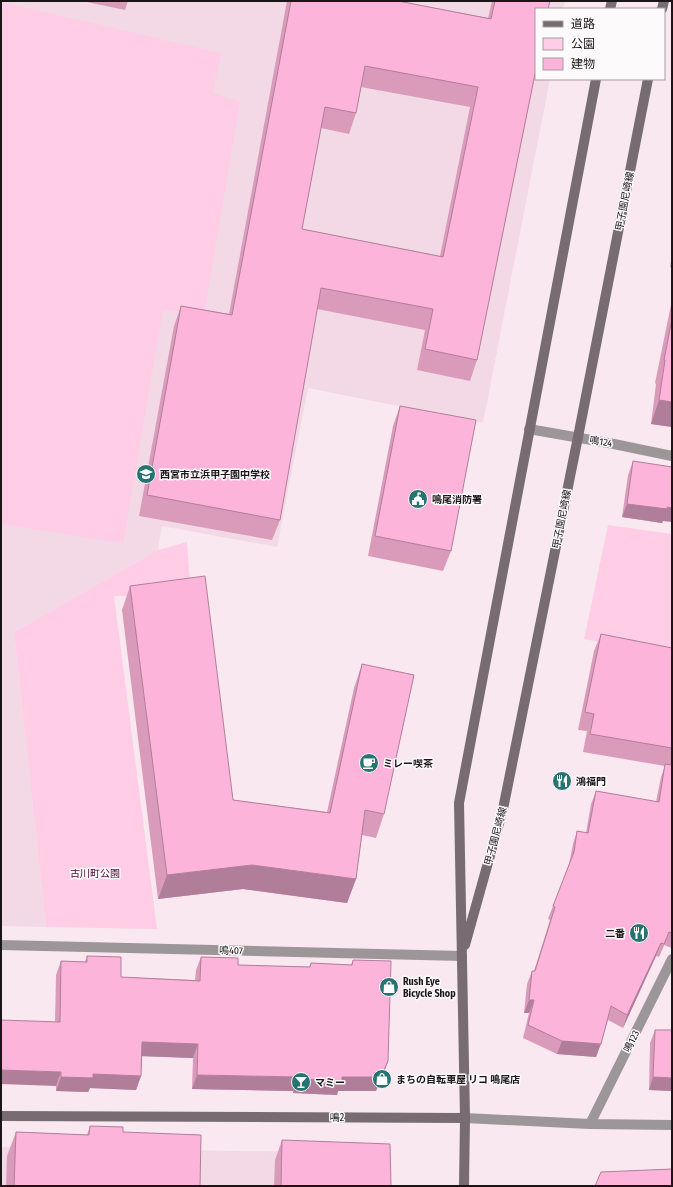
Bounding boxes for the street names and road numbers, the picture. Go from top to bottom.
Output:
street label: 甲子園尼崎線 [613,171,637,232]
street label: 鳴124 [588,434,613,450]
street label: 甲子園尼崎線 [550,489,574,550]
street label: 甲子園尼崎線 [482,806,510,867]
street label: 鳴407 [219,945,243,957]
street label: 鳴123 [622,1028,643,1054]
street label: 鳴2 [330,1112,345,1124]

